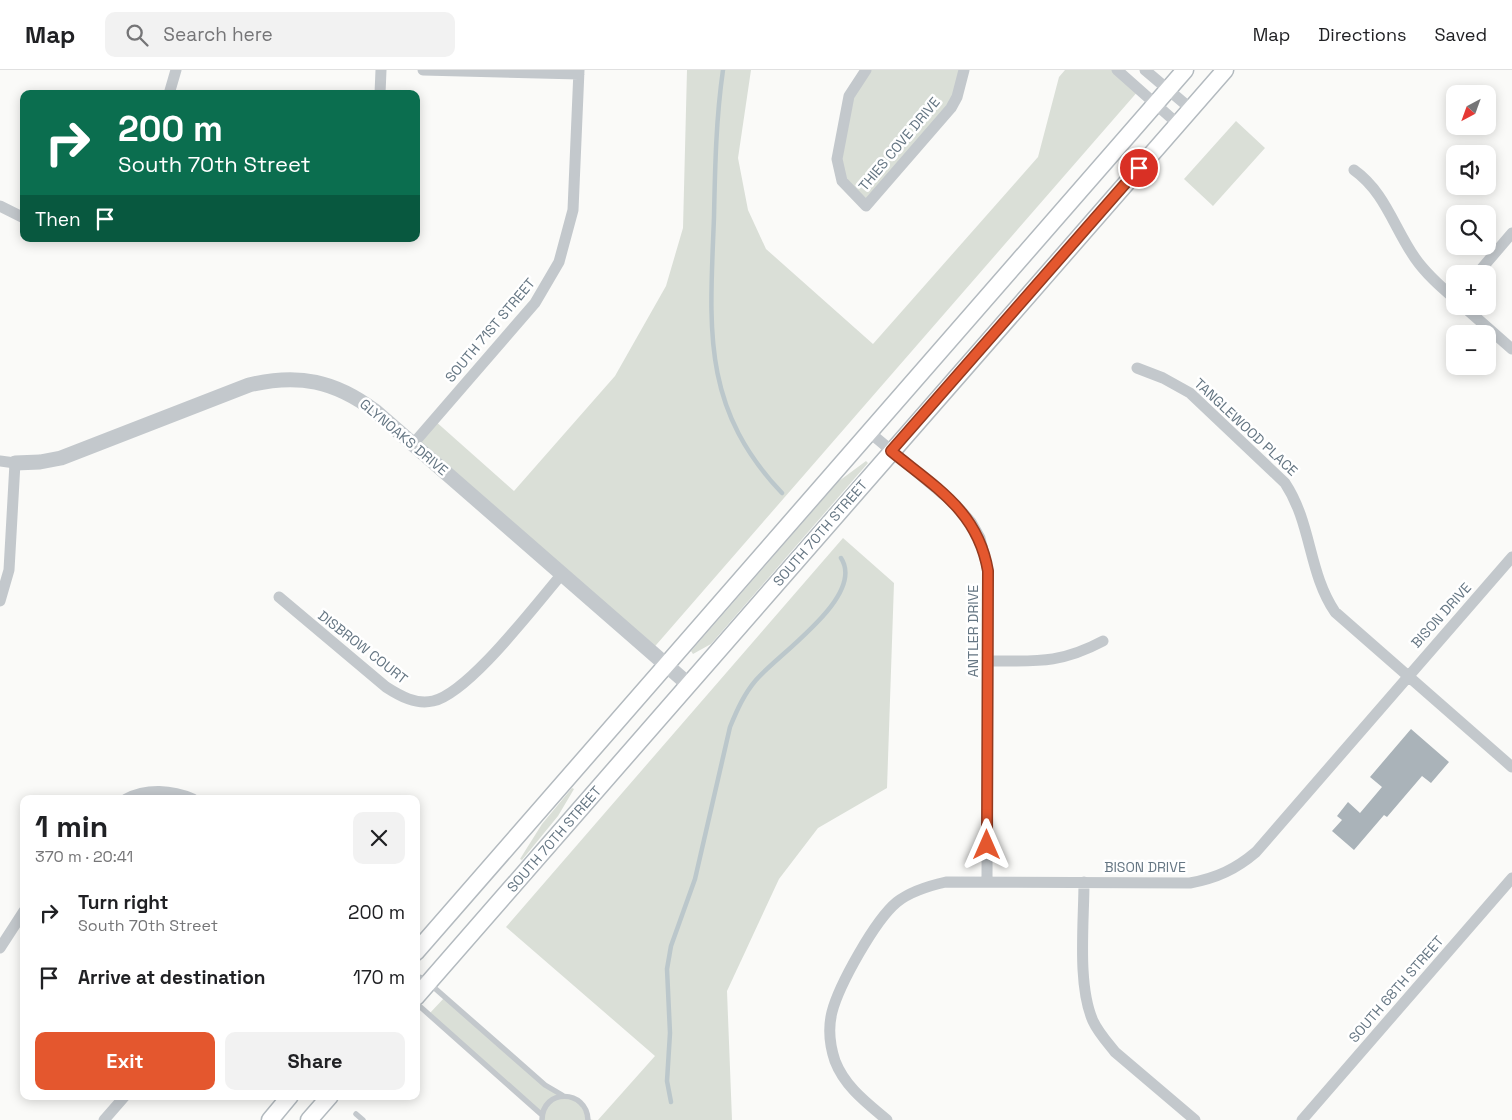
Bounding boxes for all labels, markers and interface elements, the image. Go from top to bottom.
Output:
search box [105,12,455,57]
text: Map [25,19,75,50]
icon: search [123,21,151,49]
text: Search here [163,22,273,47]
text: Map [1253,23,1290,46]
text: Directions [1318,23,1407,46]
text: Saved [1435,23,1487,46]
north arrow [1446,85,1496,135]
map controls [1446,85,1496,375]
street label: THIES COVE DRIVE [854,93,944,195]
text: 200 m [118,107,223,151]
icon: right [35,110,100,175]
button: sound [1446,145,1496,195]
pin [1118,147,1160,189]
text: South 70th Street [118,150,311,178]
icon: arrive [1125,154,1153,182]
icon: arrive [91,205,119,233]
button: search [1446,205,1496,255]
text: Then [35,207,81,232]
button: + [1446,265,1496,315]
street label: SOUTH 71ST STREET [441,274,539,386]
button: − [1446,325,1496,375]
street label: TANGLEWOOD PLACE [1190,374,1302,480]
street label: GLYNOAKS DRIVE [356,395,452,479]
street label: SOUTH 70TH STREET [769,476,871,590]
street label: BISON DRIVE [1407,579,1475,651]
street label: ANTLER DRIVE [964,585,982,677]
street label: DISBROW COURT [315,606,411,688]
street label: SOUTH 70TH STREET [503,782,605,896]
text: 1 min [35,807,108,846]
button: close [353,812,405,864]
position arrow [960,818,1012,870]
text: 370 m · 20:41 [35,846,133,867]
street label: BISON DRIVE [1104,858,1186,876]
text: Turn right [78,890,168,915]
icon: right [35,899,63,927]
text: 200 m [348,900,405,925]
text: South 70th Street [78,915,218,936]
street label: SOUTH 68TH STREET [1345,932,1447,1046]
icon: arrive [35,964,63,992]
text: Arrive at destination [78,965,266,990]
text: 170 m [353,965,405,990]
button: Exit [35,1032,215,1090]
button: Share [225,1032,405,1090]

